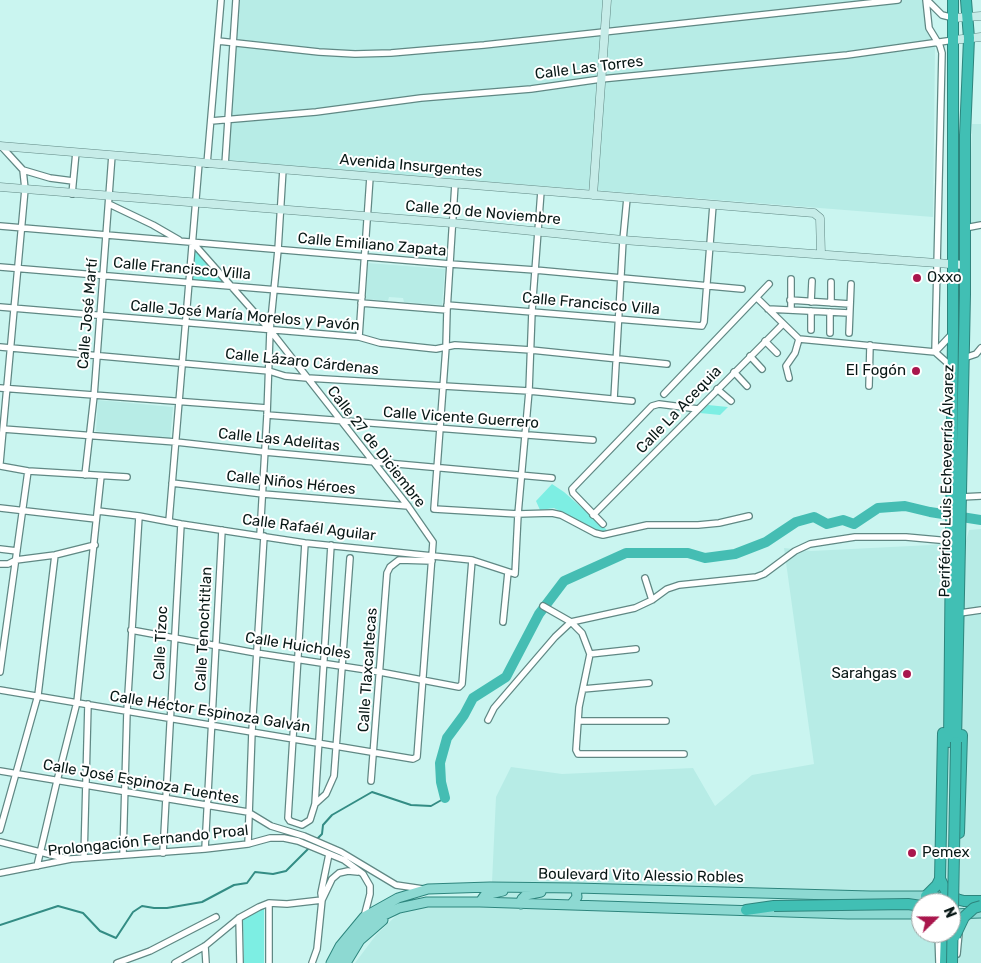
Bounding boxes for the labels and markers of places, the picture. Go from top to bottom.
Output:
place label: Oxxo [927,269,962,287]
marker: Oxxo [911,272,923,284]
place label: El Fogón [846,362,906,380]
marker: El Fogón [910,365,922,377]
place label: Sarahgas [832,665,897,683]
marker: Sarahgas [901,668,913,680]
place label: Pemex [922,844,970,862]
marker: Pemex [906,847,918,859]

